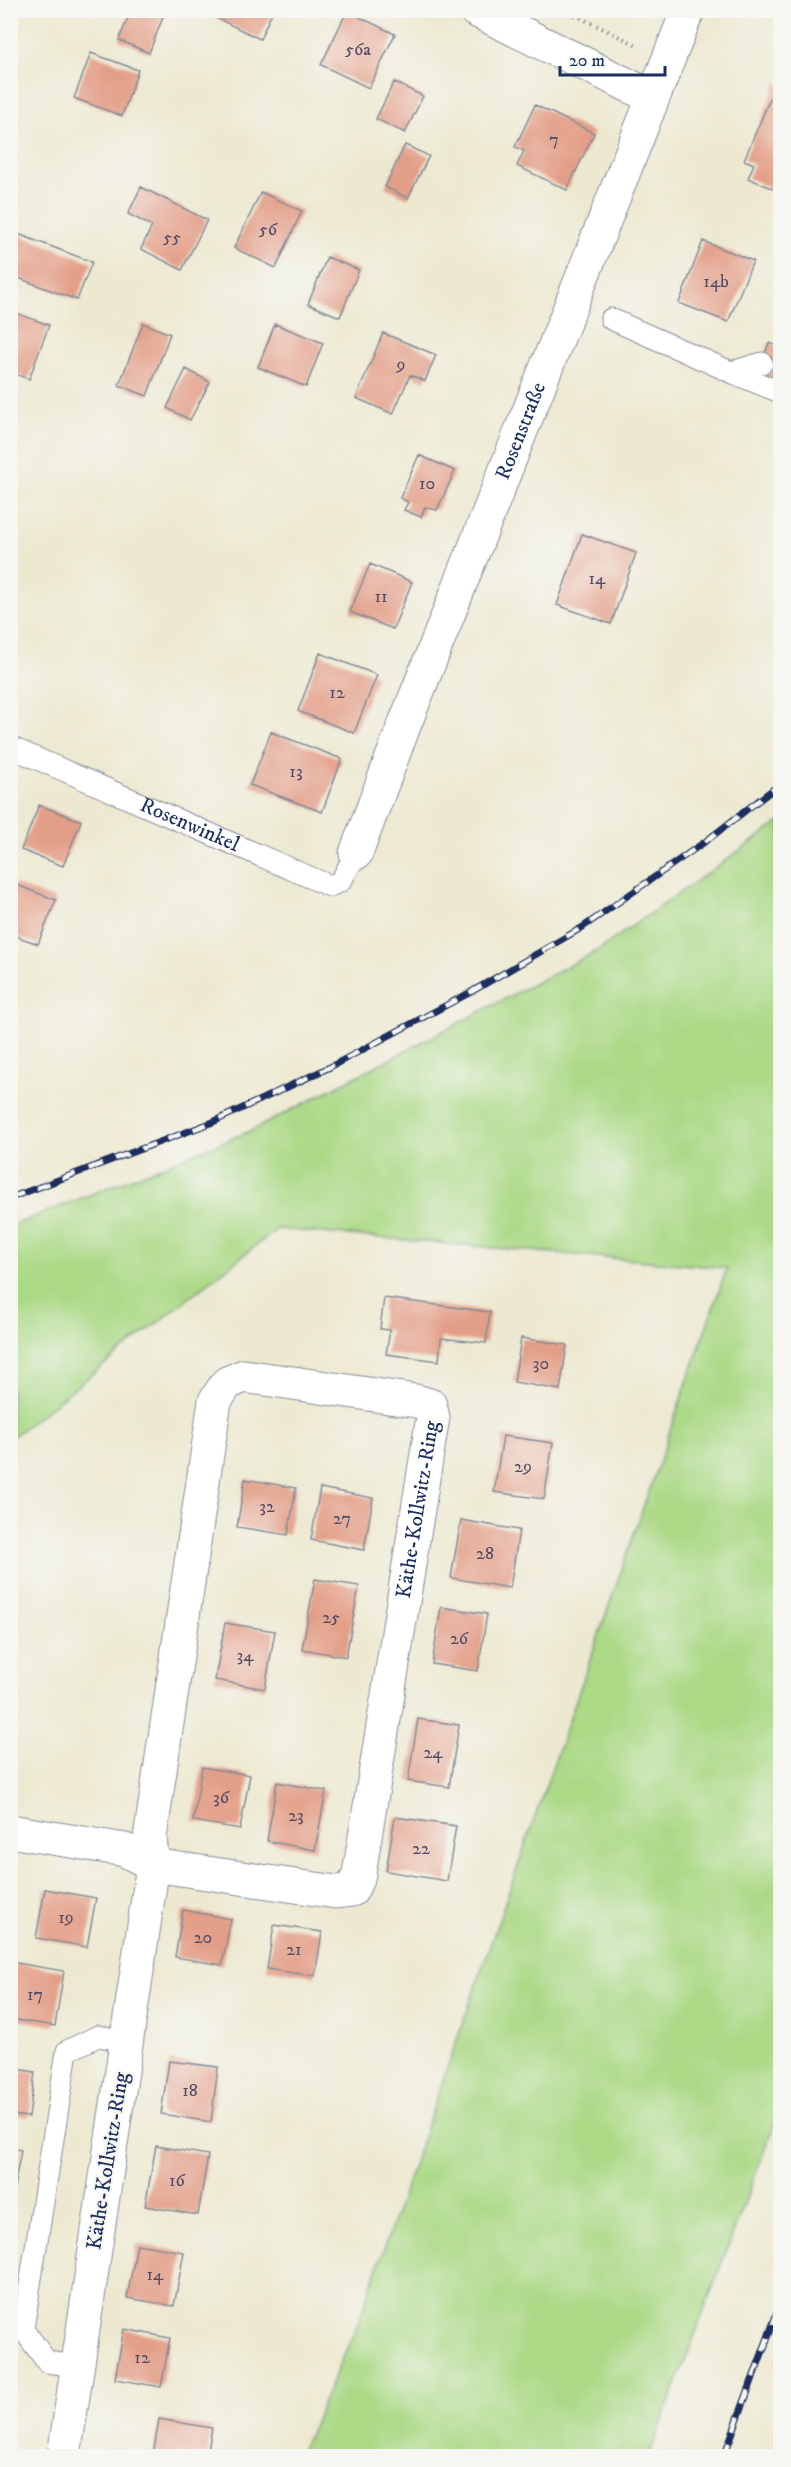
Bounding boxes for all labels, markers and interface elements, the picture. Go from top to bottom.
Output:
house number: 56a [345,39,371,61]
scale bar [560,39,665,77]
text: 20 m [569,50,605,72]
house number: 7 [549,129,559,151]
house number: 56 [259,219,278,241]
house number: 55 [163,227,181,249]
house number: 14b [703,271,729,293]
house number: 9 [396,354,405,376]
street label: Rosenstraße [490,378,552,484]
house number: 10 [419,473,435,495]
house number: 14 [589,568,606,590]
house number: 11 [374,586,388,608]
house number: 12 [329,682,345,704]
house number: 13 [289,761,303,783]
street label: Rosenwinkel [136,792,244,858]
house number: 30 [533,1353,549,1375]
street label: Käthe-Kollwitz-Ring [391,1418,445,1600]
house number: 29 [514,1456,532,1478]
house number: 32 [259,1496,275,1518]
house number: 27 [333,1508,351,1530]
house number: 28 [476,1543,494,1565]
house number: 25 [322,1607,340,1629]
house number: 26 [450,1628,469,1650]
house number: 34 [236,1645,254,1667]
house number: 24 [423,1742,443,1764]
house number: 36 [213,1787,230,1809]
house number: 23 [288,1805,304,1827]
house number: 22 [412,1838,430,1860]
house number: 19 [58,1907,74,1929]
house number: 20 [194,1927,212,1949]
house number: 21 [286,1939,302,1961]
house number: 17 [27,1984,43,2006]
street label: Käthe-Kollwitz-Ring [81,2070,135,2252]
house number: 18 [182,2080,198,2102]
house number: 16 [169,2170,186,2192]
house number: 14 [147,2264,164,2286]
house number: 12 [134,2347,150,2369]

